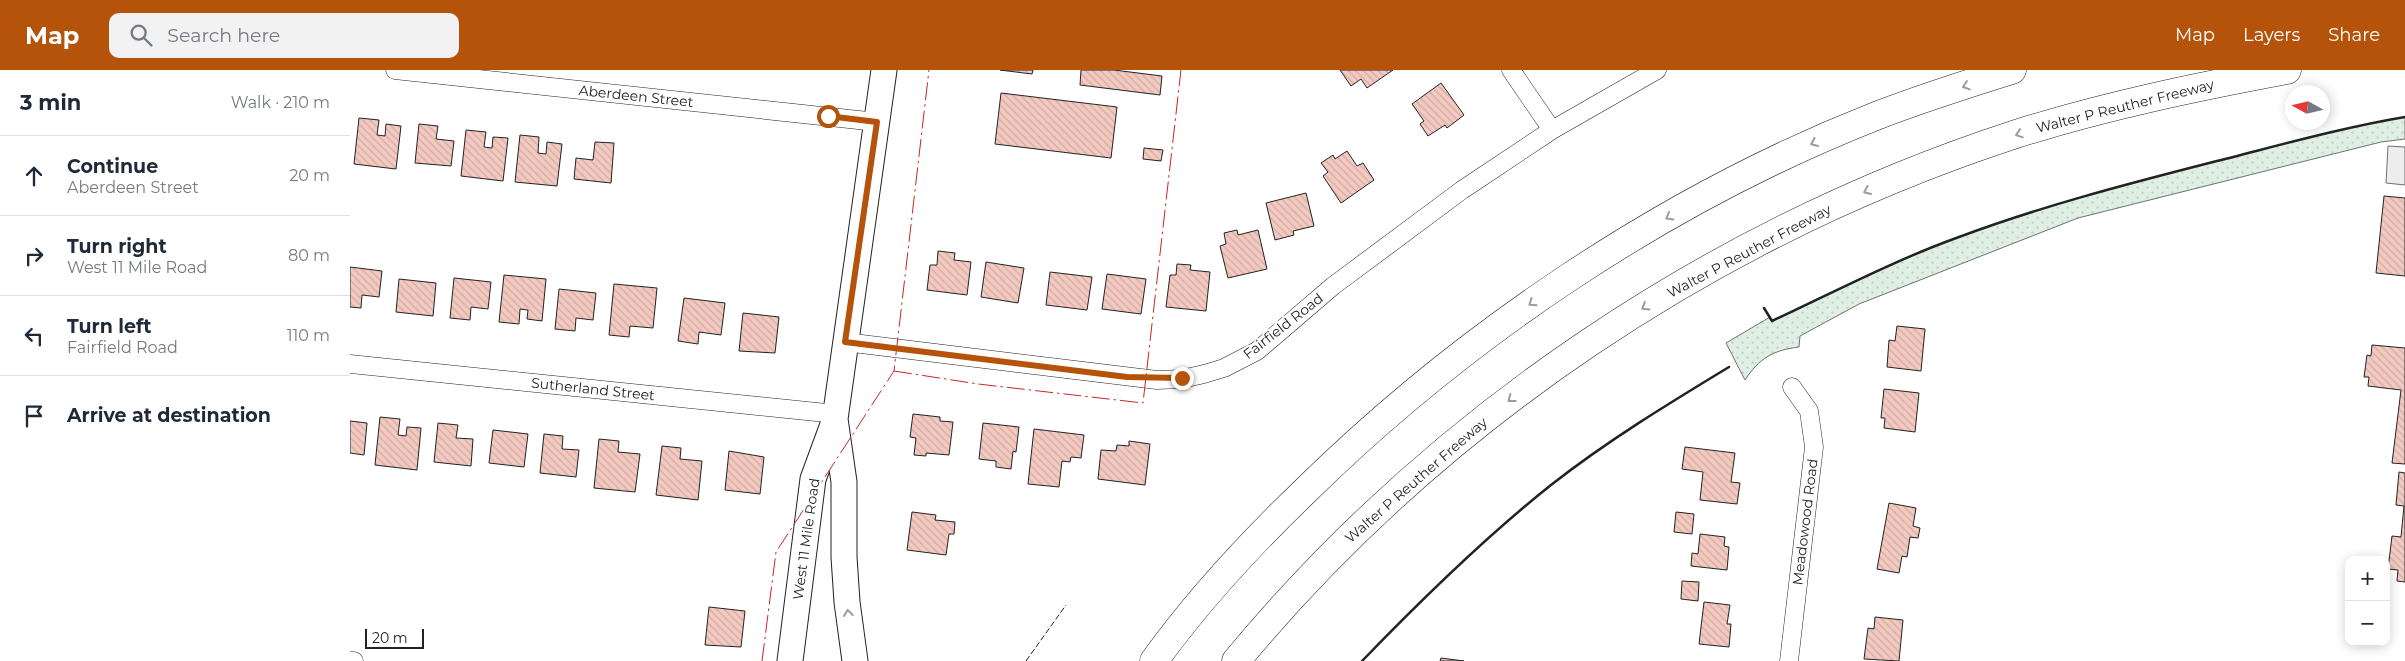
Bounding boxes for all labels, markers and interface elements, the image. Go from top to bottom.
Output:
search box [109,13,459,58]
text: Map [25,21,79,50]
icon: search [127,21,155,49]
text: Search here [167,24,280,47]
text: Map [2175,24,2215,46]
text: Layers [2243,24,2300,46]
text: Share [2328,24,2380,46]
street label: Walter P Reuther Freeway [2034,75,2216,137]
one-way arrow [1962,80,1971,90]
street label: Aberdeen Street [578,81,695,111]
north arrow [2285,85,2330,130]
text: 3 min [20,90,81,115]
text: Walk · 210 m [231,93,330,112]
route start [817,105,840,128]
one-way arrow [2015,128,2023,138]
one-way arrow [1810,137,1819,148]
text: Continue [67,155,158,178]
icon: ahead [20,162,48,190]
text: 20 m [289,166,330,185]
text: Aberdeen Street [67,178,199,197]
one-way arrow [1863,185,1871,195]
street label: Walter P Reuther Freeway [1664,200,1834,302]
one-way arrow [1666,210,1675,220]
text: Turn right [67,235,167,258]
icon: right [20,242,48,270]
text: 80 m [288,246,330,265]
text: West 11 Mile Road [67,258,207,277]
street label: Fairfield Road [1239,289,1327,363]
one-way arrow [1528,297,1538,306]
one-way arrow [1642,301,1651,310]
text: Turn left [67,315,152,338]
icon: left [20,322,48,350]
text: 110 m [287,326,330,345]
text: Fairfield Road [67,338,178,357]
route end [1171,367,1194,390]
street label: Sutherland Street [530,374,656,404]
one-way arrow [1508,393,1517,402]
icon: arrive [20,402,48,430]
text: Arrive at destination [67,404,271,427]
street label: Walter P Reuther Freeway [1341,413,1491,547]
street label: Meadowood Road [1788,458,1822,586]
street label: West 11 Mile Road [789,477,823,601]
map controls [2345,556,2390,646]
button: + [2345,556,2390,601]
button: − [2345,601,2390,646]
one-way arrow [843,608,854,616]
scale bar [365,626,424,649]
text: 20 m [372,629,408,647]

